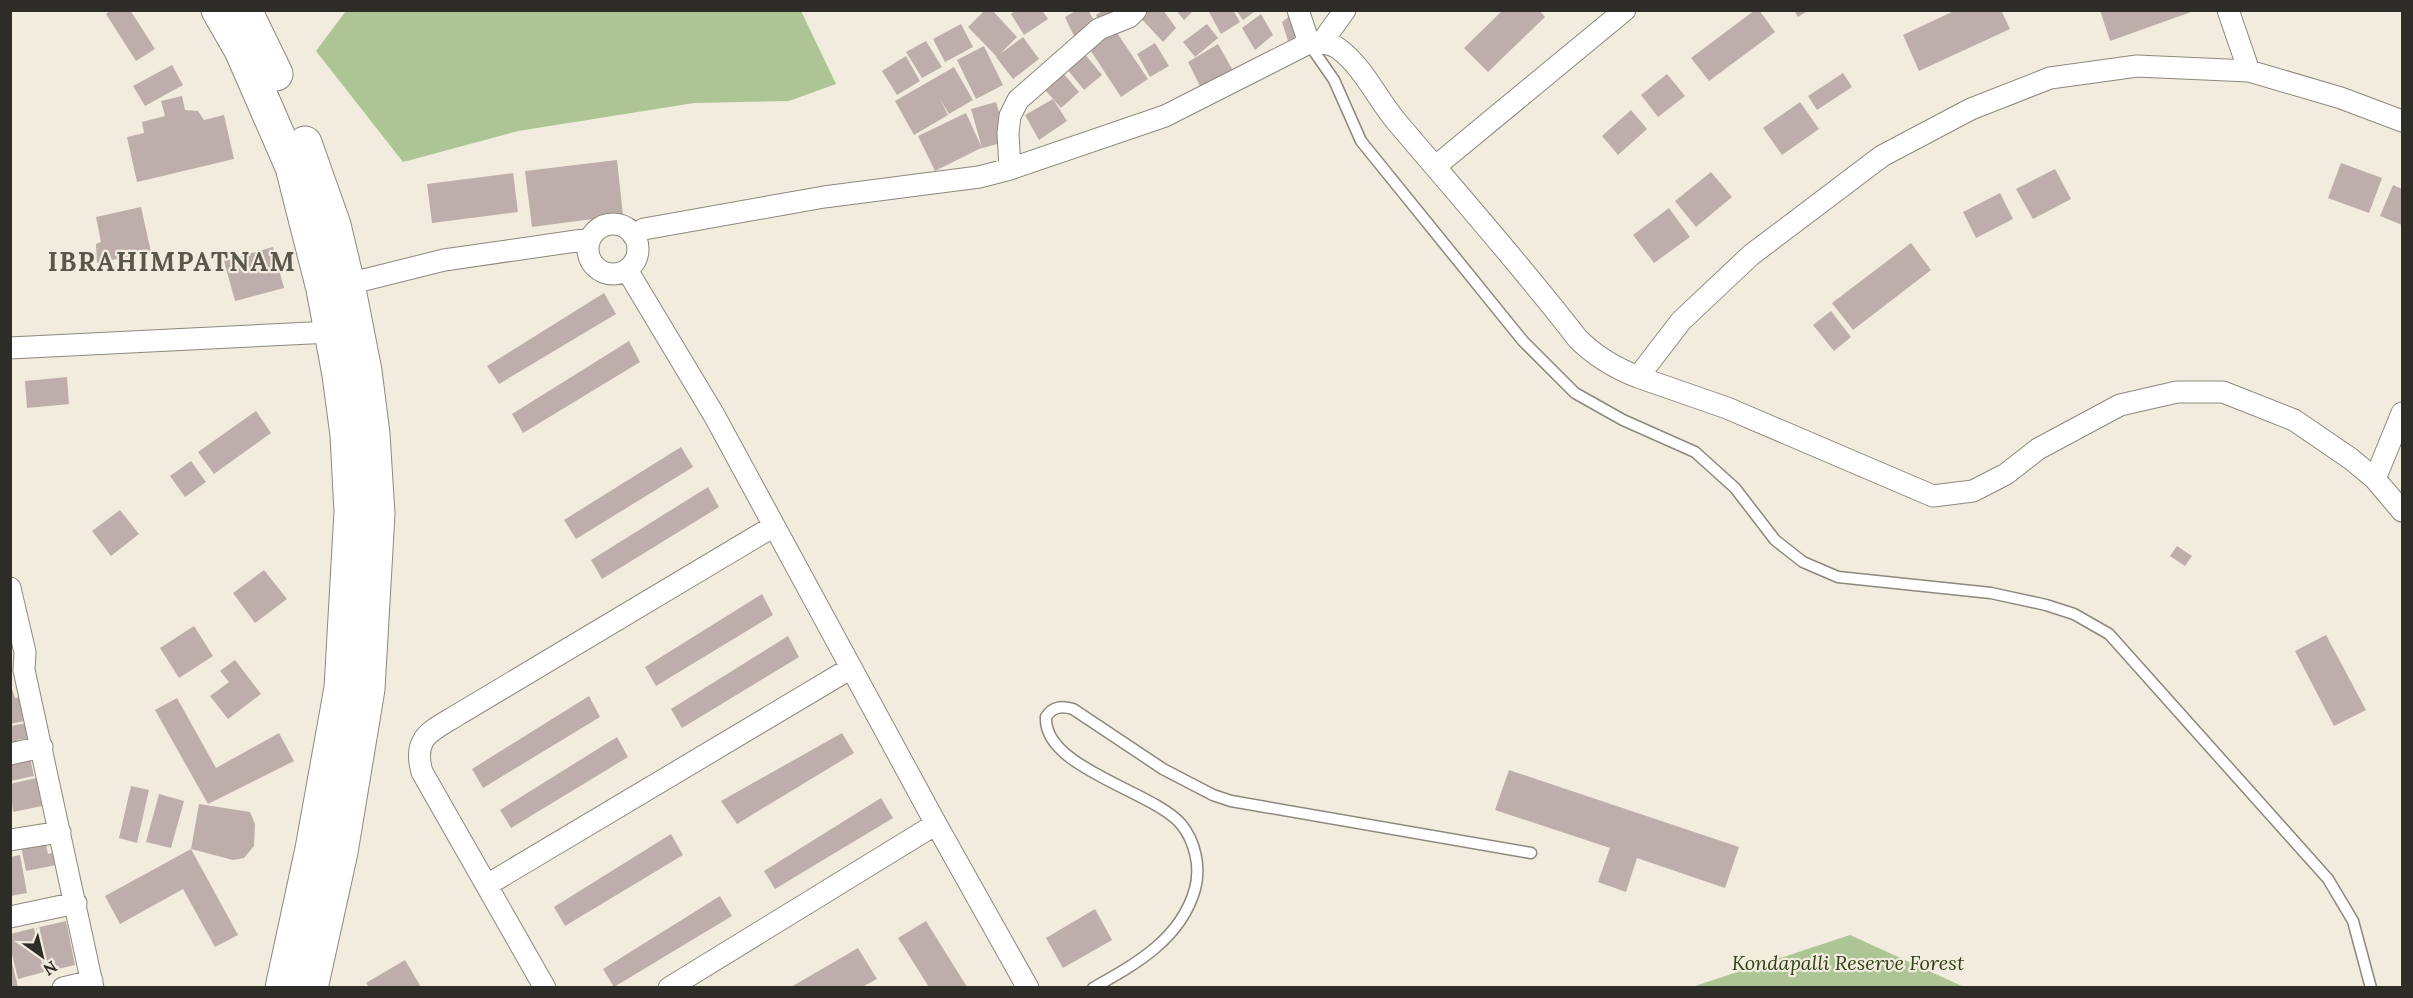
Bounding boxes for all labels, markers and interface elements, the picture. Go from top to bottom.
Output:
district label: IBRAHIMPATNAM [48,245,296,278]
north arrow [12,926,72,986]
park label: Kondapalli Reserve Forest [1732,950,1965,975]
text: N [40,957,61,980]

